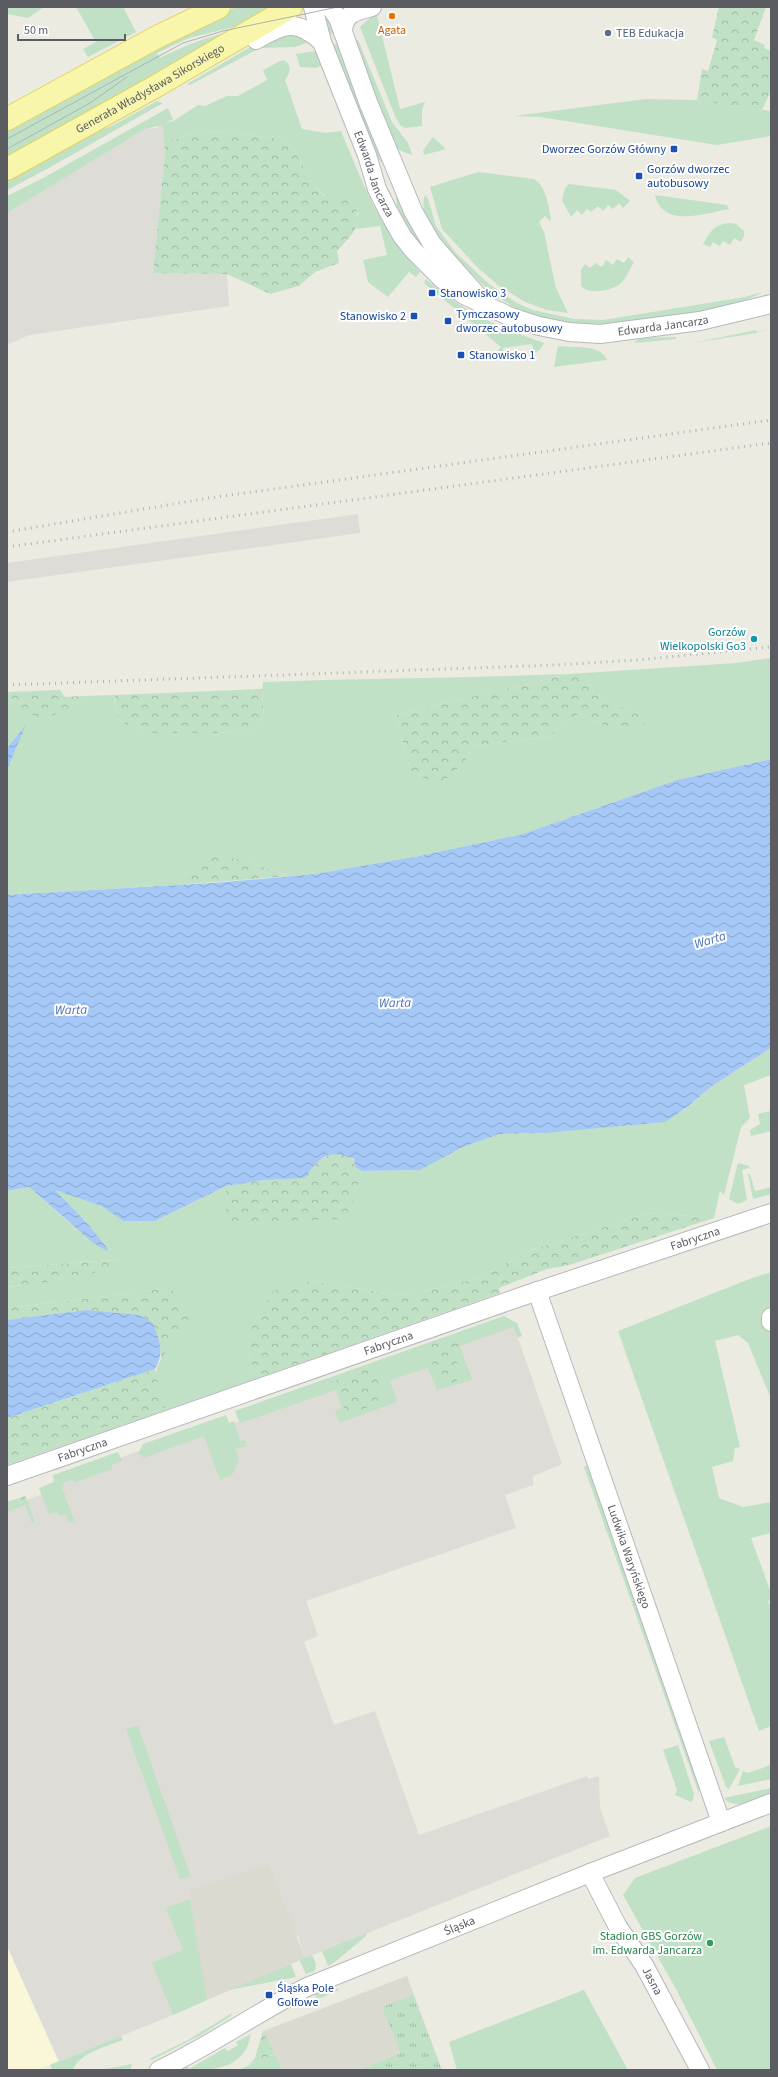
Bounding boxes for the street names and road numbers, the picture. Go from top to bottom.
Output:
street label: Generała Władysława Sikorskiego [72,39,228,138]
street label: Edwarda Jancarza [350,128,398,220]
street label: Edwarda Jancarza [617,311,710,340]
street label: Fabryczna [668,1222,722,1255]
street label: Fabryczna [361,1326,416,1359]
street label: Fabryczna [55,1433,110,1466]
street label: Ludwika Waryńskiego [603,1502,655,1611]
street label: Śląska [441,1912,478,1940]
street label: Jasna [638,1964,667,1998]

